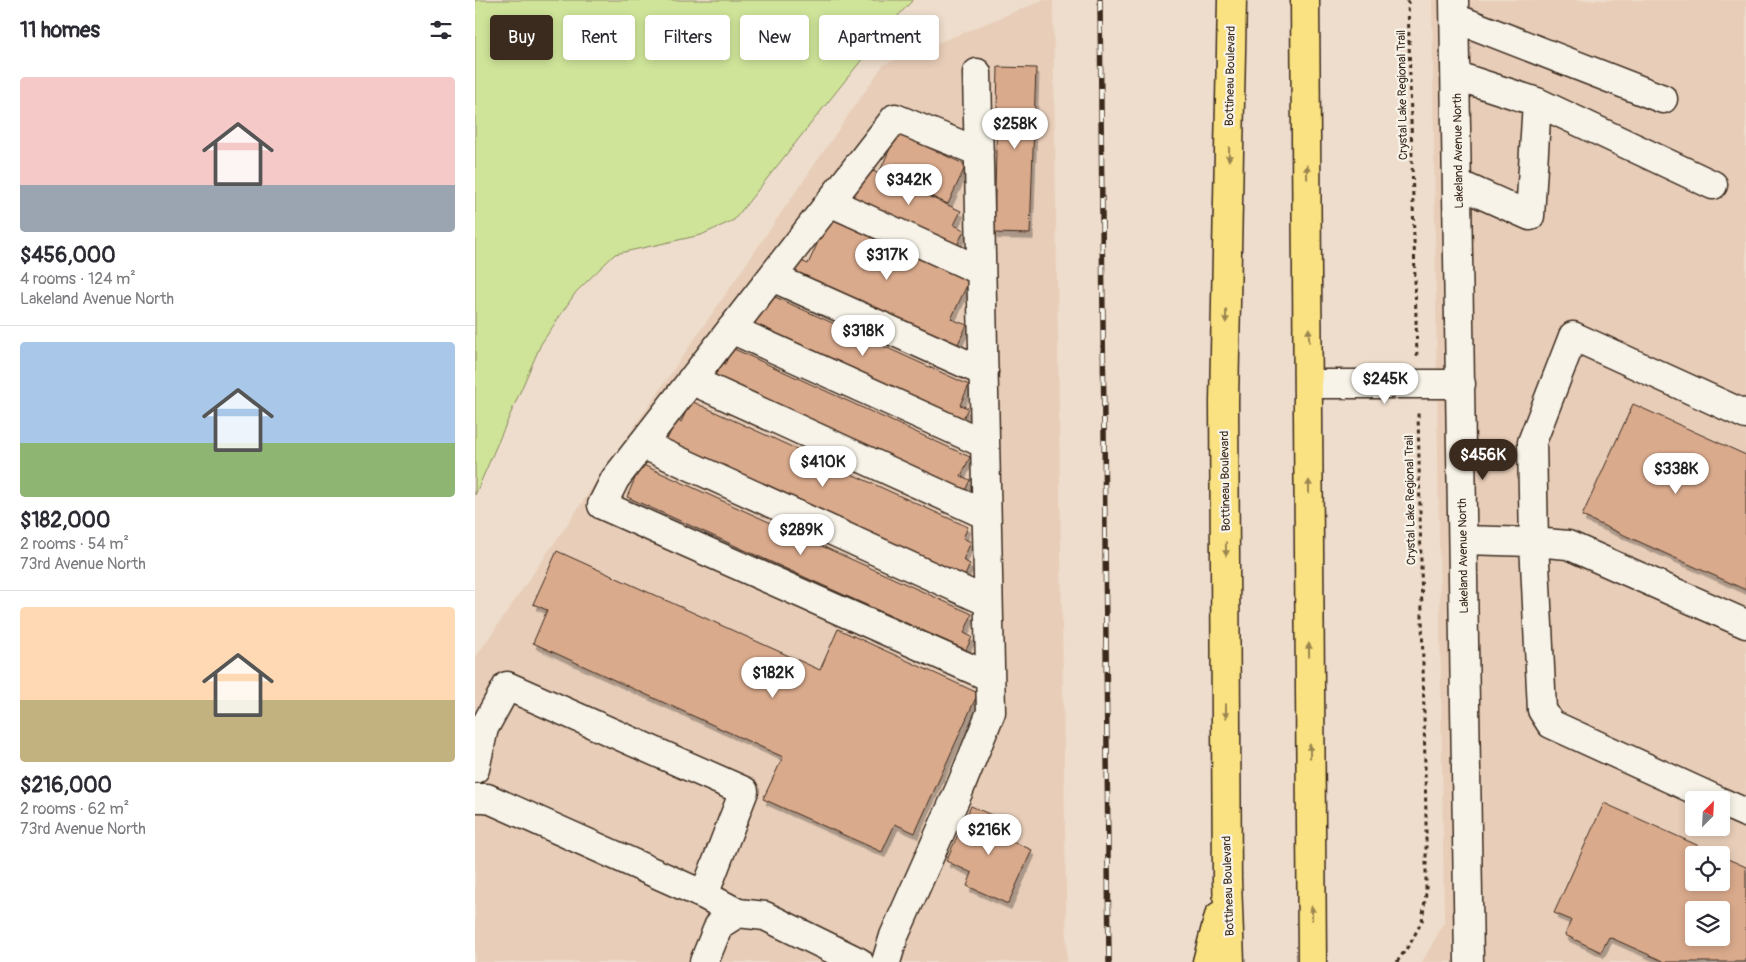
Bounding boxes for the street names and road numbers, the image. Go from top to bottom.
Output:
street label: Bottineau Boulevard [1222,25,1239,126]
street label: Crystal Lake Regional Trail [1394,30,1411,160]
street label: Lakeland Avenue North [1450,93,1467,209]
street label: Bottineau Boulevard [1217,430,1234,531]
street label: Crystal Lake Regional Trail [1402,435,1419,565]
street label: Lakeland Avenue North [1455,498,1472,614]
street label: Bottineau Boulevard [1219,835,1238,936]

